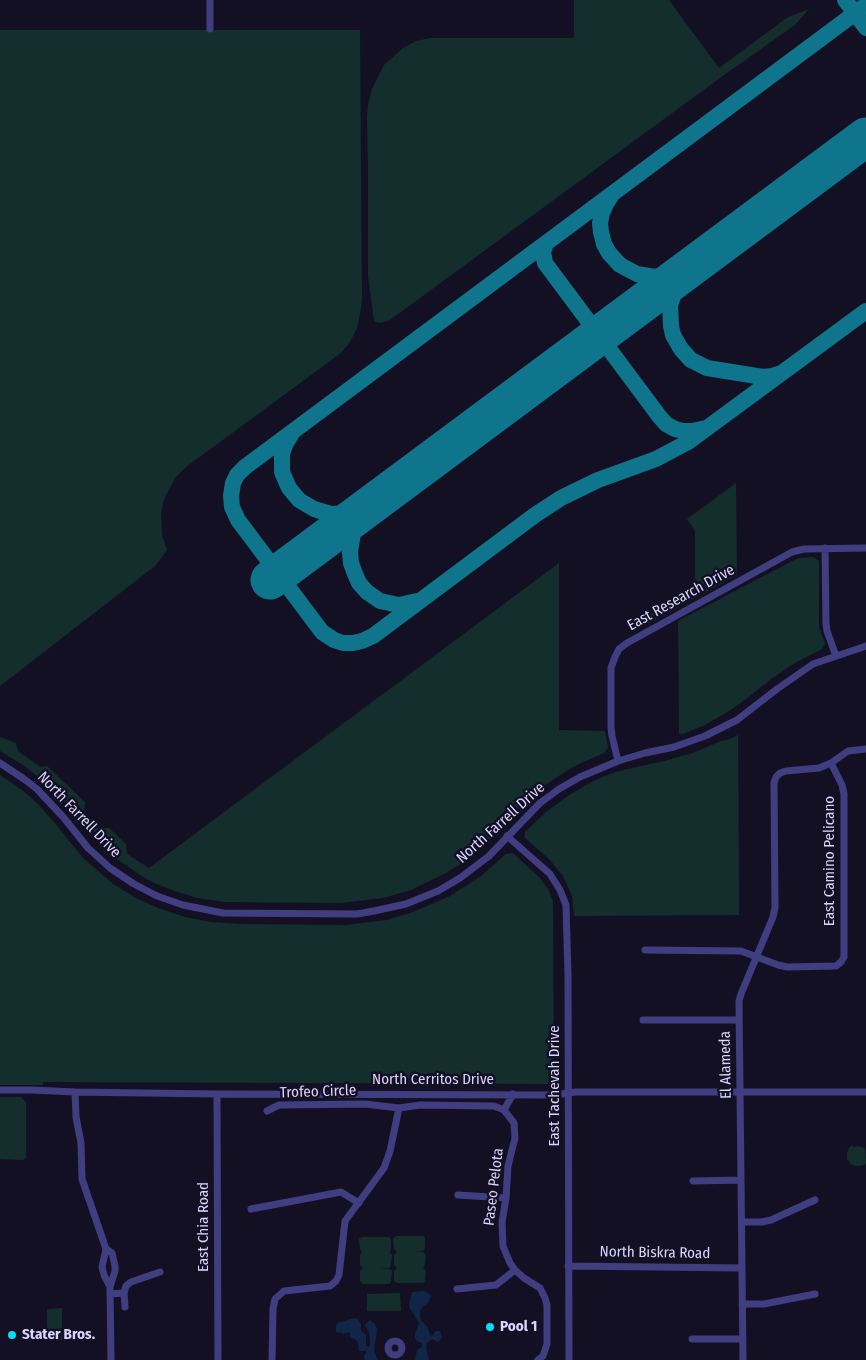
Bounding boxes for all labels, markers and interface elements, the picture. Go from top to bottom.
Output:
street label: East Research Drive [624,561,738,635]
street label: North Farrell Drive [34,768,124,862]
street label: North Farrell Drive [453,779,549,867]
street label: East Camino Pelicano [821,796,839,926]
street label: East Tachevah Drive [546,1025,564,1147]
street label: El Alameda [716,1031,736,1099]
street label: North Cerritos Drive [372,1071,494,1089]
street label: Trofeo Circle [280,1082,356,1102]
street label: Paseo Pelota [480,1147,508,1227]
street label: East Chia Road [195,1182,213,1272]
street label: North Biskra Road [600,1243,710,1263]
place label: Pool 1 [500,1318,537,1336]
marker: Pool 1 [484,1321,496,1333]
place label: Stater Bros. [22,1326,95,1344]
marker: Stater Bros. [6,1329,18,1341]

